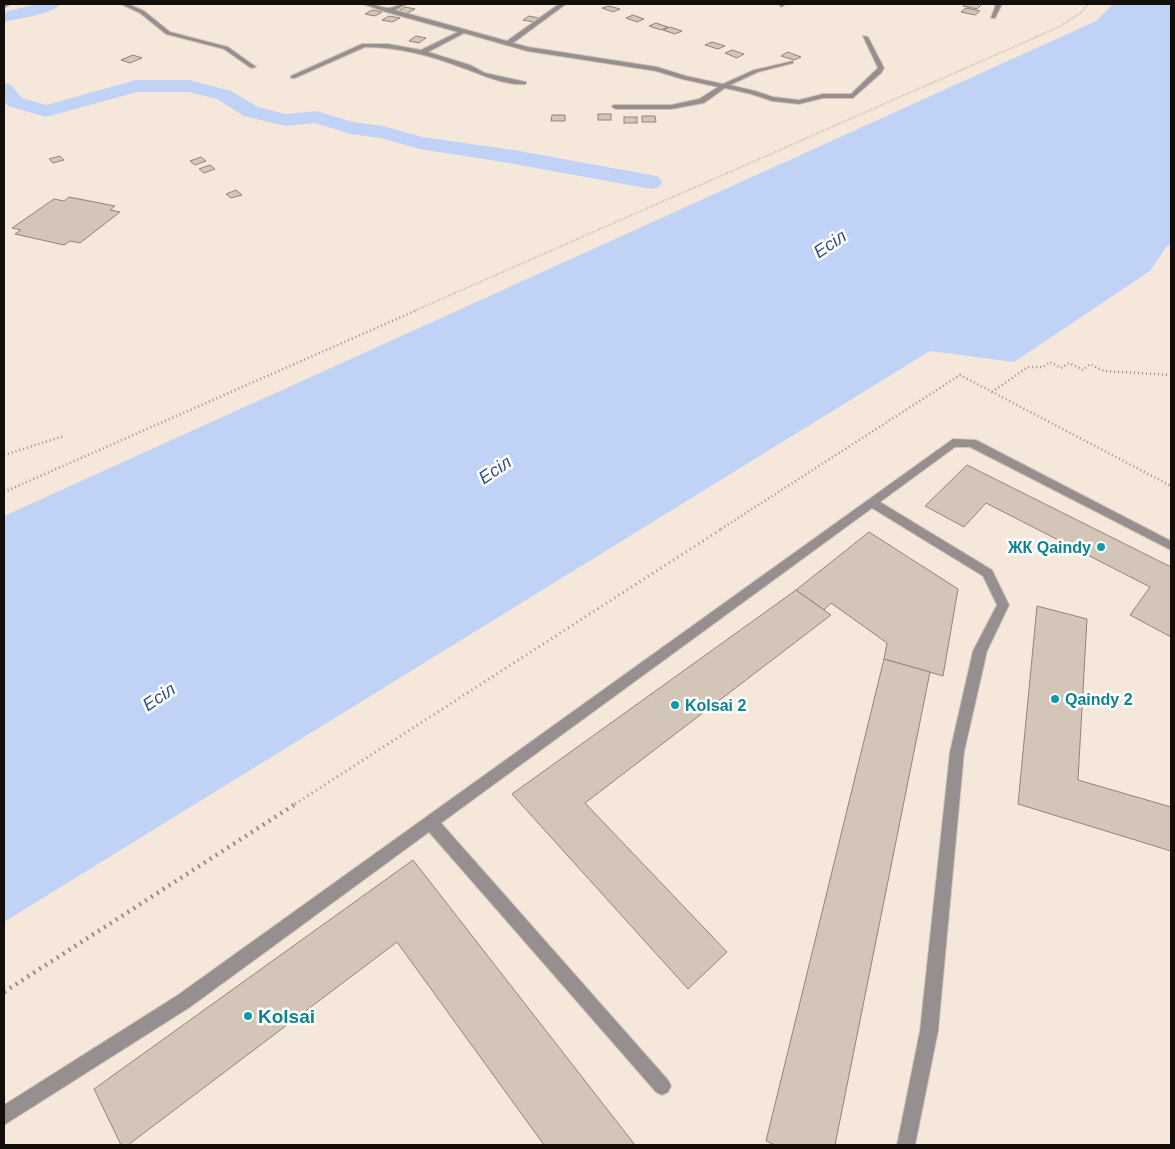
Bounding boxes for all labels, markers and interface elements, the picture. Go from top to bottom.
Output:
water label: Есіл [810,226,850,262]
water label: Есіл [475,452,515,488]
place label: ЖК Qaindy [1007,539,1091,556]
marker: ЖК Qaindy [1095,541,1107,553]
water label: Есіл [139,679,179,715]
place label: Qaindy 2 [1065,691,1133,708]
marker: Qaindy 2 [1049,693,1061,705]
place label: Kolsai 2 [685,697,746,714]
marker: Kolsai 2 [669,699,681,711]
place label: Kolsai [258,1006,315,1027]
marker: Kolsai [242,1010,254,1022]

